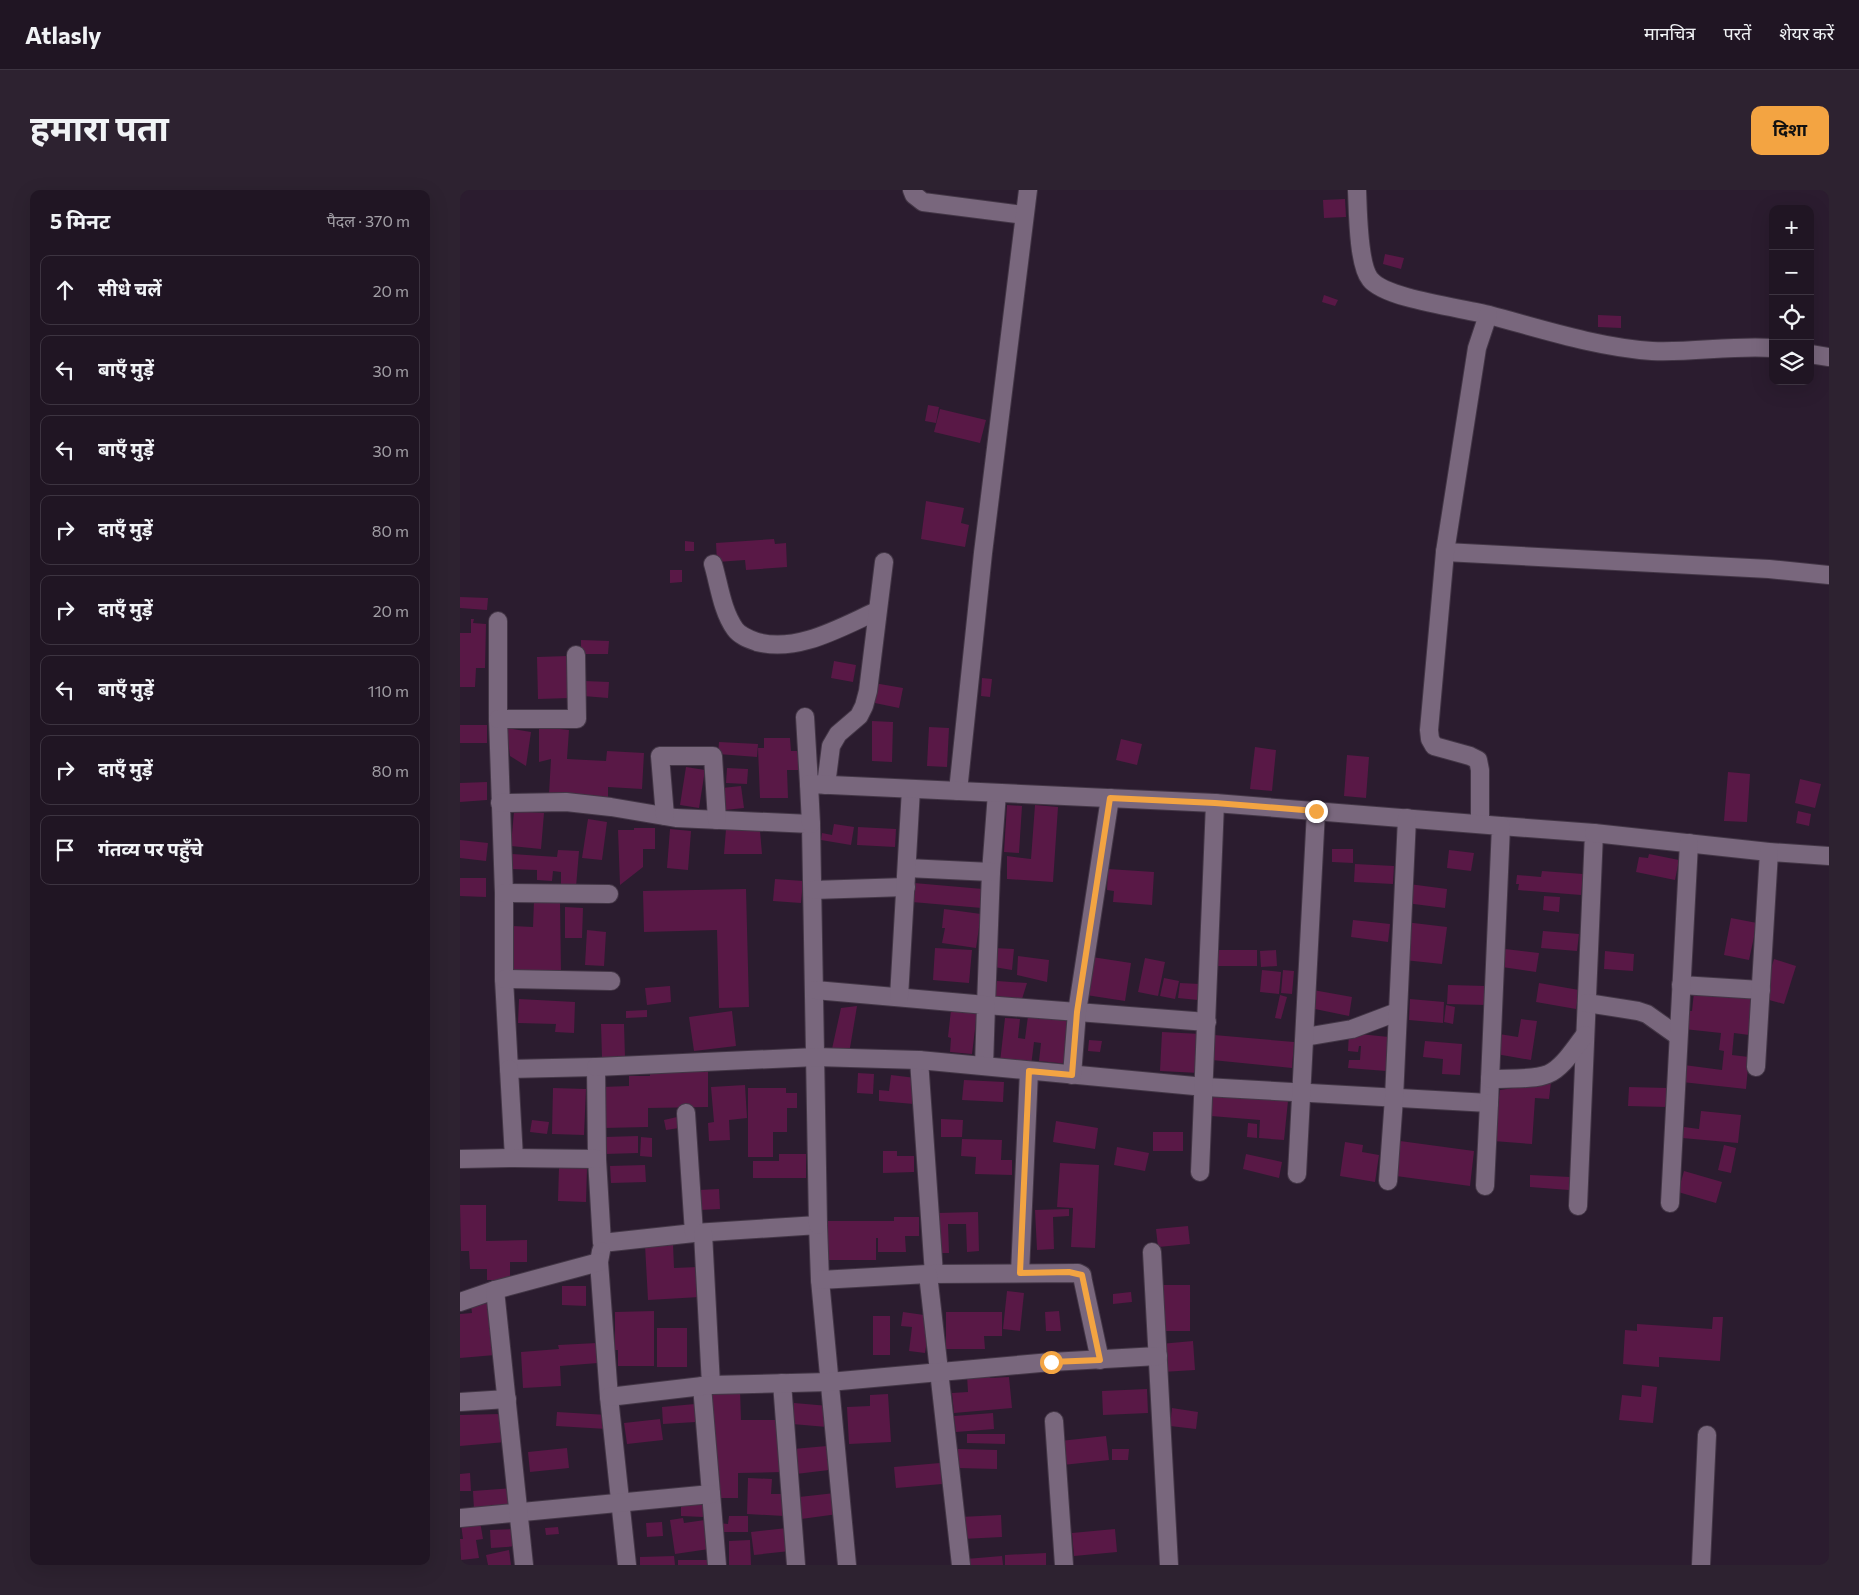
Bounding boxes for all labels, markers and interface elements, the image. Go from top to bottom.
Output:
text: Atlasly [25,20,102,49]
text: मानचित्र [1644,22,1695,44]
text: परतें [1723,22,1751,44]
text: शेयर करें [1779,22,1834,44]
text: हमारा पता [30,105,169,148]
button: दिशा [1751,106,1829,155]
map controls [1769,205,1814,385]
button: + [1769,205,1814,250]
text: 5 मिनट [50,208,110,233]
text: पैदल · 370 m [327,211,410,230]
button: − [1769,250,1814,295]
icon: ahead [51,276,79,304]
text: सीधे चलें [98,277,162,300]
text: 20 m [373,281,409,300]
button: locate [1769,295,1814,340]
button: layers [1769,340,1814,385]
icon: left [51,356,79,384]
text: बाएँ मुड़ें [98,357,154,380]
text: 30 m [372,361,409,380]
icon: left [51,436,79,464]
text: बाएँ मुड़ें [98,437,154,460]
text: 30 m [372,441,409,460]
icon: right [51,516,79,544]
text: दाएँ मुड़ें [98,517,153,540]
text: 80 m [372,521,409,540]
icon: right [51,596,79,624]
text: दाएँ मुड़ें [98,597,153,620]
text: 20 m [373,601,409,620]
icon: left [51,676,79,704]
text: बाएँ मुड़ें [98,677,154,700]
text: 110 m [368,681,409,700]
icon: right [51,756,79,784]
text: दाएँ मुड़ें [98,757,153,780]
text: 80 m [372,761,409,780]
route end [1305,800,1328,823]
icon: arrive [51,836,79,864]
text: गंतव्य पर पहुँचे [98,837,203,860]
route start [1040,1351,1063,1374]

